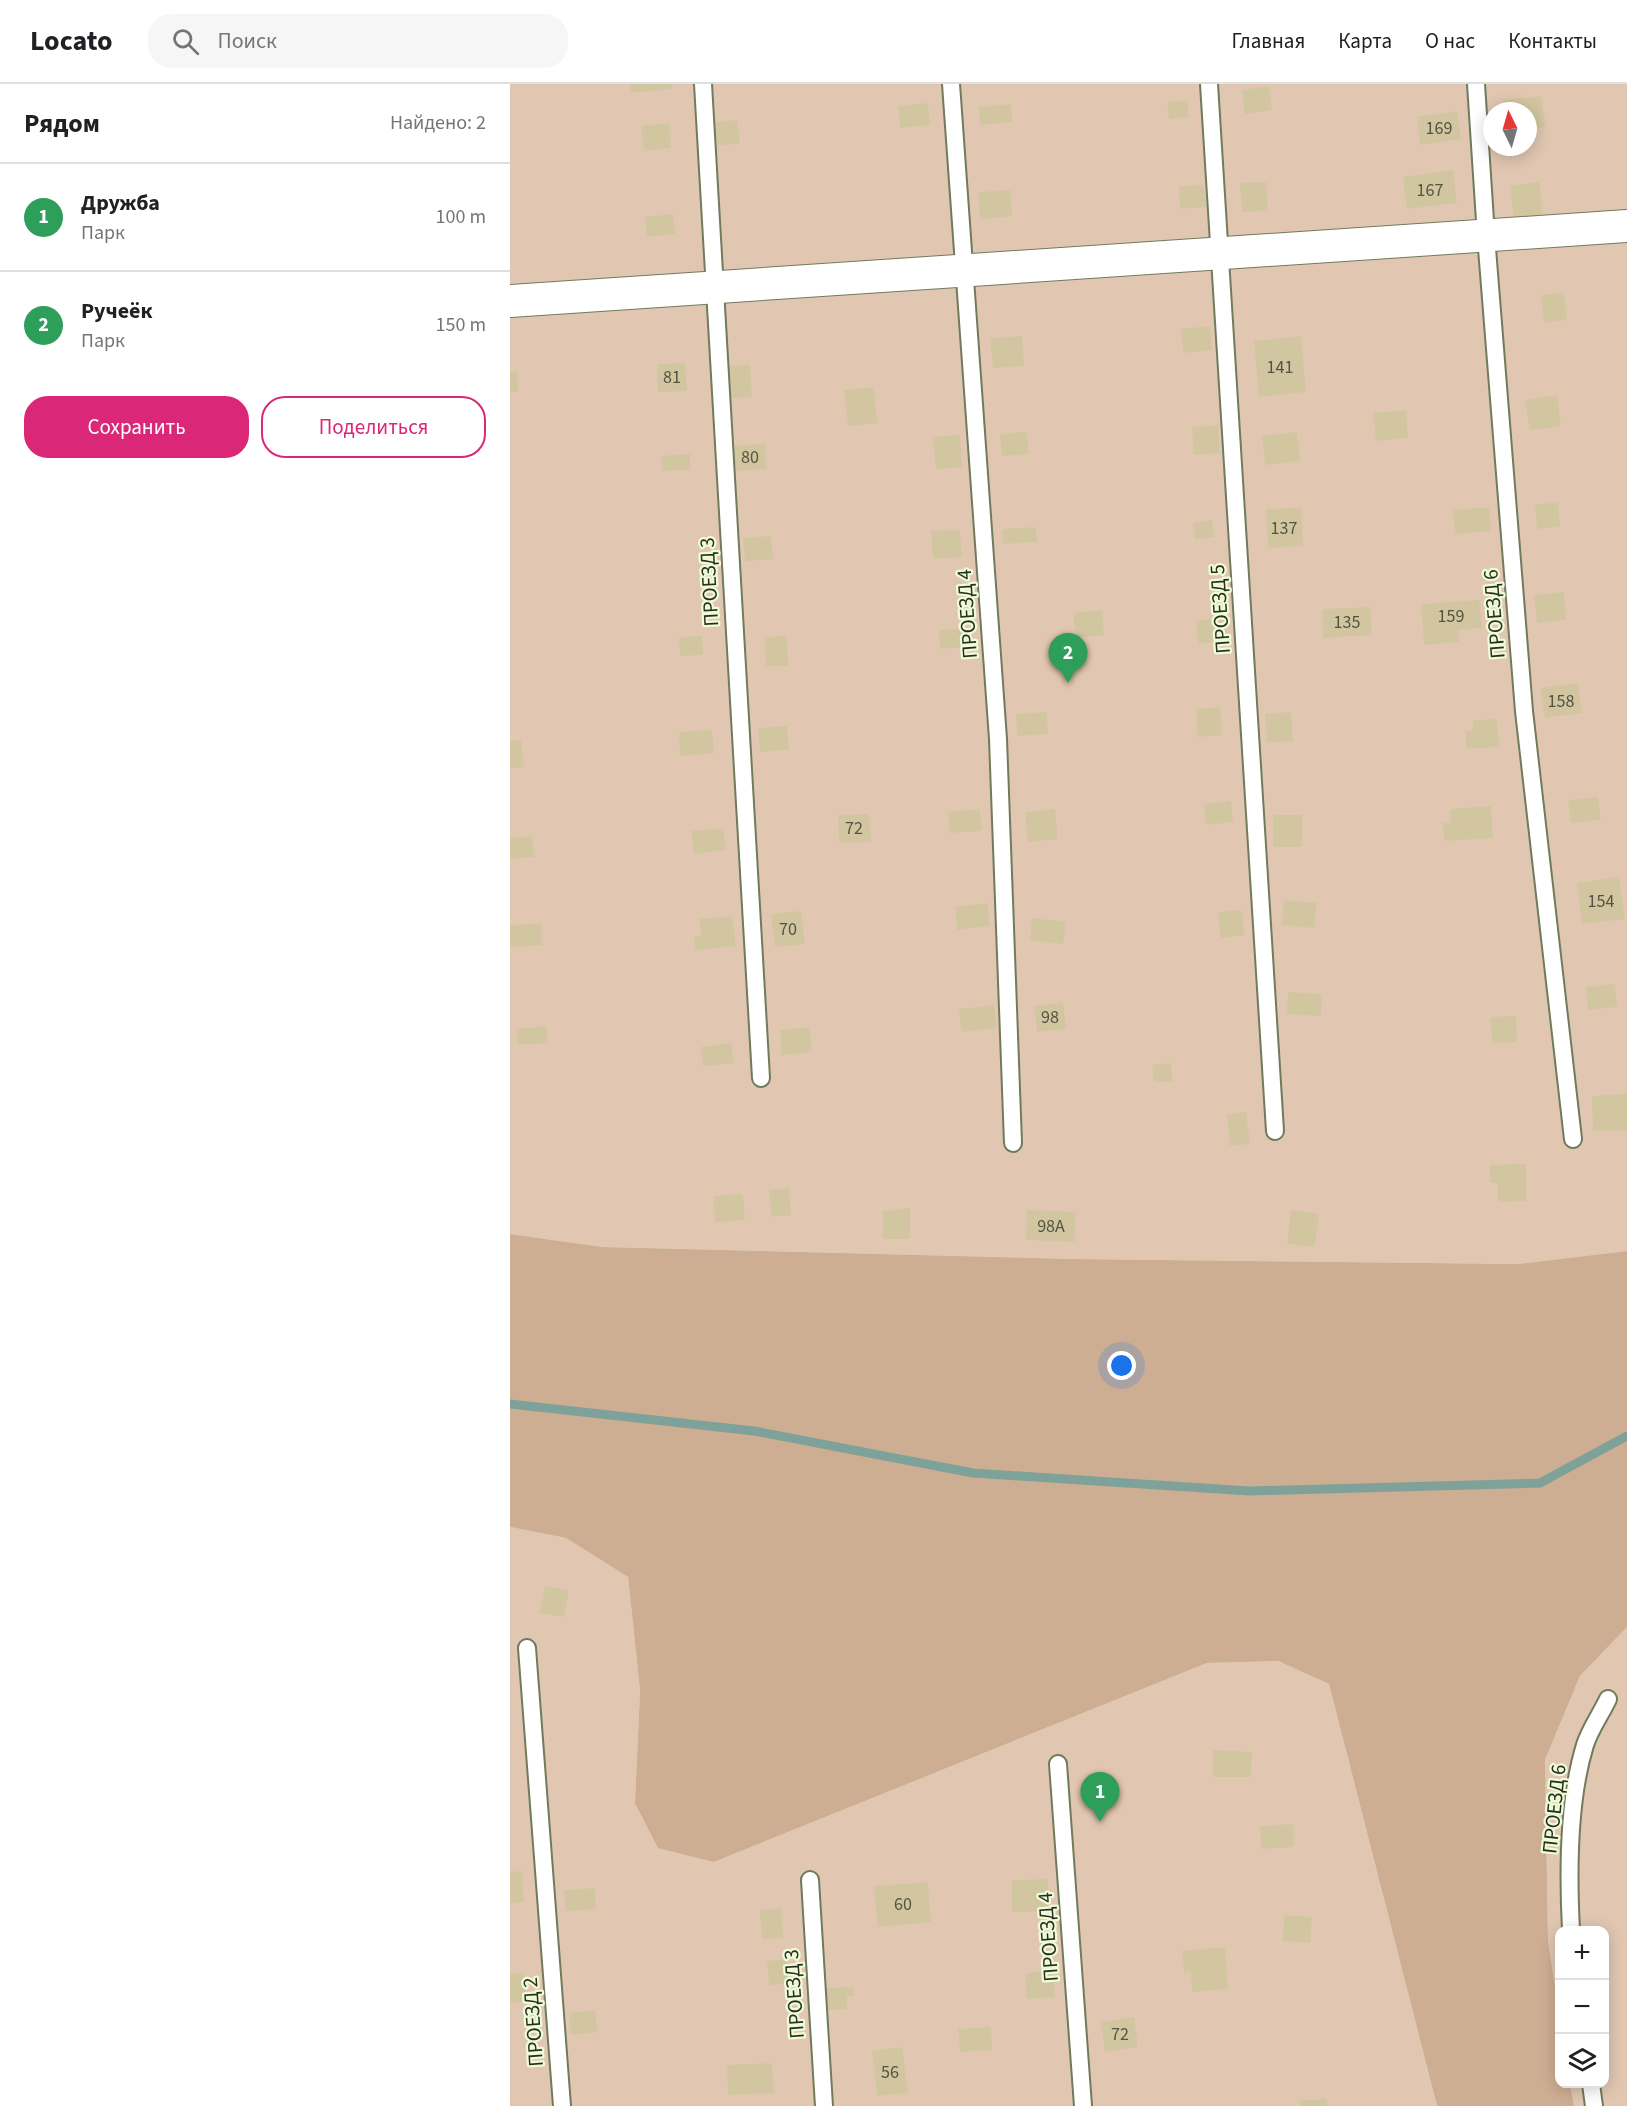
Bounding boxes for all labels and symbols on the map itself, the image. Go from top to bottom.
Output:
north arrow [1483,102,1537,156]
house number: 169 [1426,116,1452,141]
house number: 167 [1417,178,1443,203]
house number: 141 [1267,355,1293,380]
house number: 81 [663,365,681,390]
house number: 80 [741,445,759,470]
house number: 137 [1271,516,1297,541]
street label: ПРОЕЗД 3 [692,537,726,627]
street label: ПРОЕЗД 5 [1202,563,1238,655]
street label: ПРОЕЗД 4 [949,568,985,660]
street label: ПРОЕЗД 6 [1475,568,1513,660]
house number: 159 [1438,604,1464,629]
house number: 135 [1334,610,1360,635]
pin: 2 [1048,634,1088,683]
house number: 158 [1548,689,1574,714]
house number: 72 [845,816,863,841]
house number: 154 [1588,889,1614,914]
house number: 70 [779,917,797,942]
house number: 98 [1041,1005,1059,1030]
house number: 98А [1037,1214,1065,1239]
your location [1107,1351,1136,1380]
street label: ПРОЕЗД 6 [1534,1763,1574,1855]
pin: 1 [1080,1772,1120,1822]
street label: ПРОЕЗД 4 [1030,1891,1066,1983]
house number: 60 [894,1892,912,1917]
street label: ПРОЕЗД 3 [776,1948,812,2040]
street label: ПРОЕЗД 2 [515,1976,551,2068]
house number: 72 [1111,2022,1129,2047]
house number: 56 [881,2060,899,2085]

